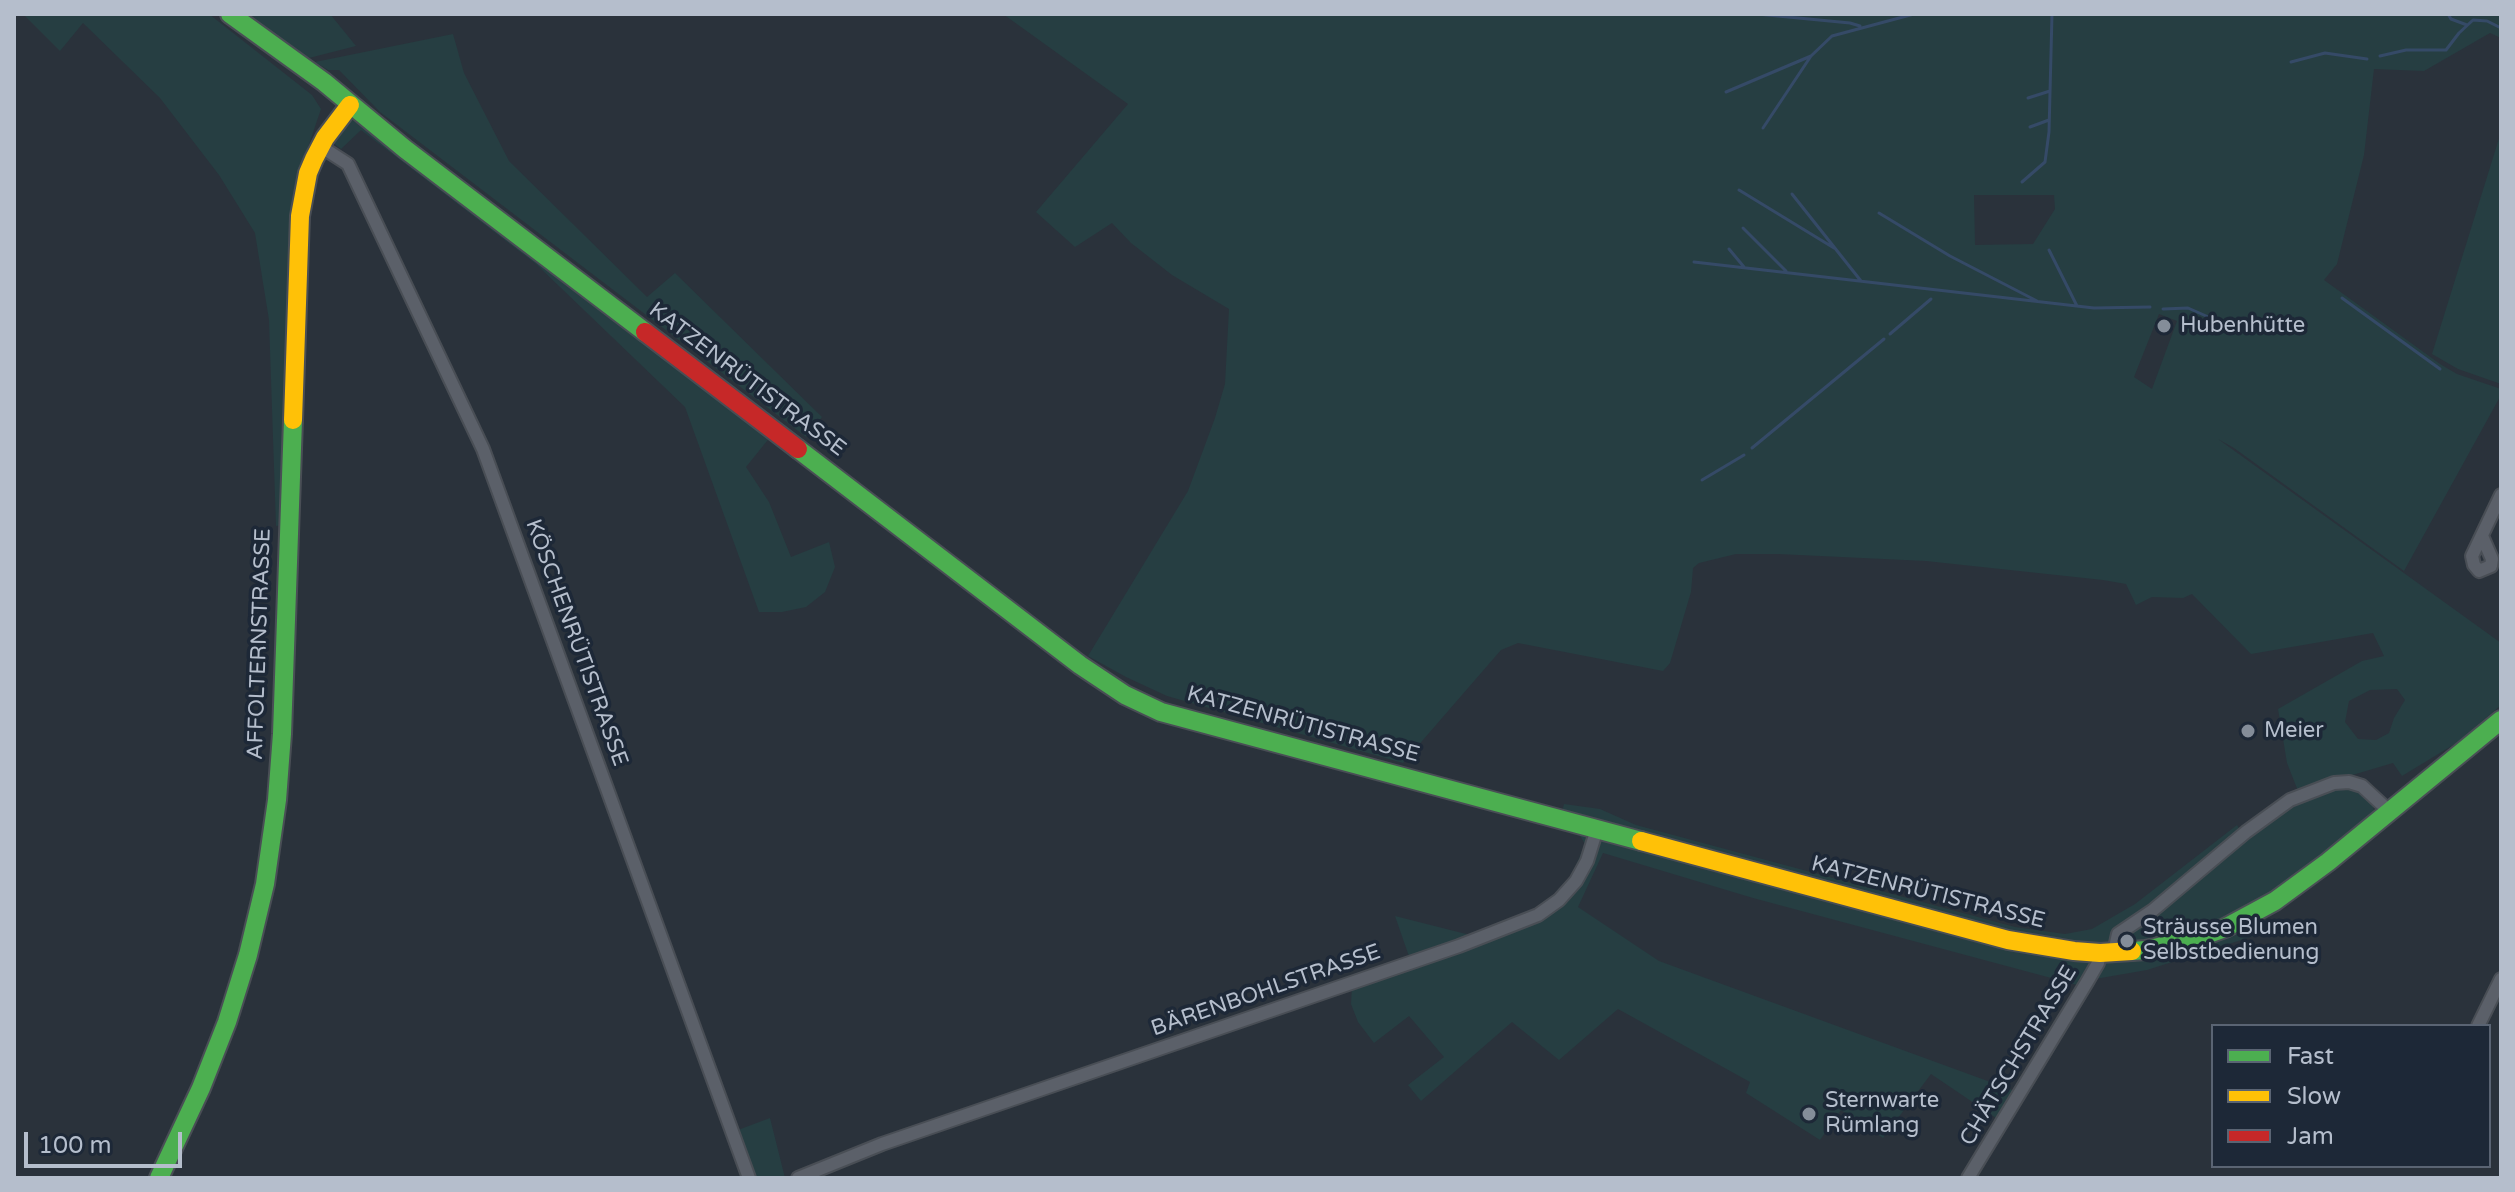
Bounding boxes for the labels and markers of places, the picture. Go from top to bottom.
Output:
place label: Hubenhütte [2180,313,2305,339]
marker: Hubenhütte [2155,317,2173,335]
place label: Meier [2264,718,2324,744]
marker: Meier [2239,722,2257,740]
place label: Sträusse Blumen Selbstbedienung [2143,915,2319,966]
marker: Sträusse Blumen Selbstbedienung [2118,932,2136,950]
place label: Sternwarte Rümlang [1825,1088,1939,1140]
marker: Sternwarte Rümlang [1800,1105,1818,1123]

